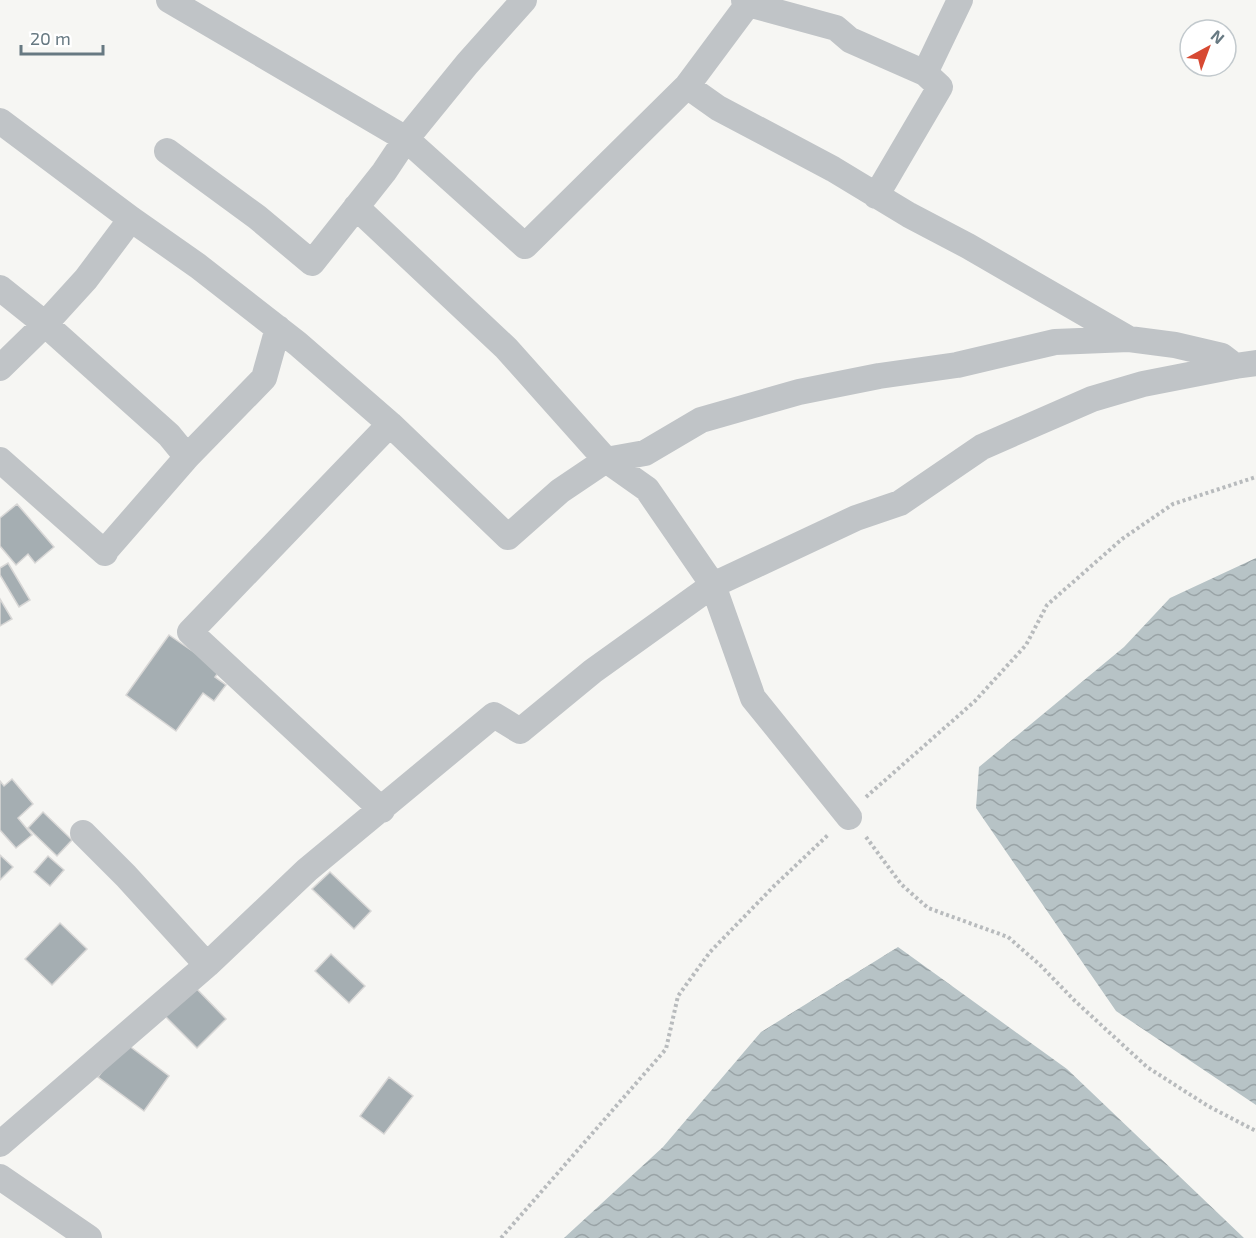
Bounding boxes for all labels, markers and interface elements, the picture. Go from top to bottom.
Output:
scale bar [21,18,104,56]
north arrow [1178,18,1238,78]
text: N [1208,25,1229,47]
text: 20 m [30,27,71,49]

